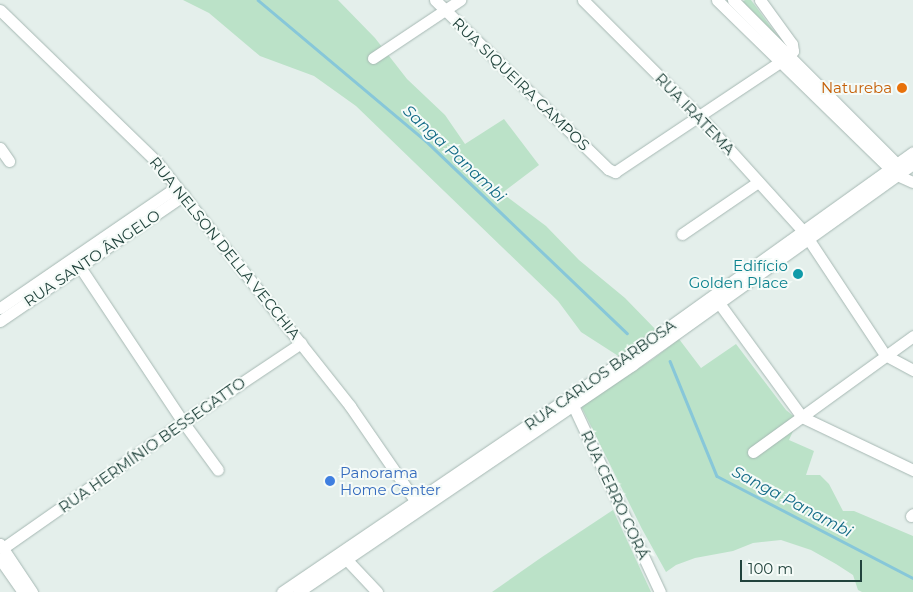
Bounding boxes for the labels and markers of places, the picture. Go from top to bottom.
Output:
place label: Natureba [821,79,892,97]
marker: Natureba [896,82,908,94]
place label: Edifício Golden Place [689,256,788,291]
marker: Edifício Golden Place [792,268,804,280]
place label: Panorama Home Center [340,463,441,498]
marker: Panorama Home Center [324,475,336,487]

